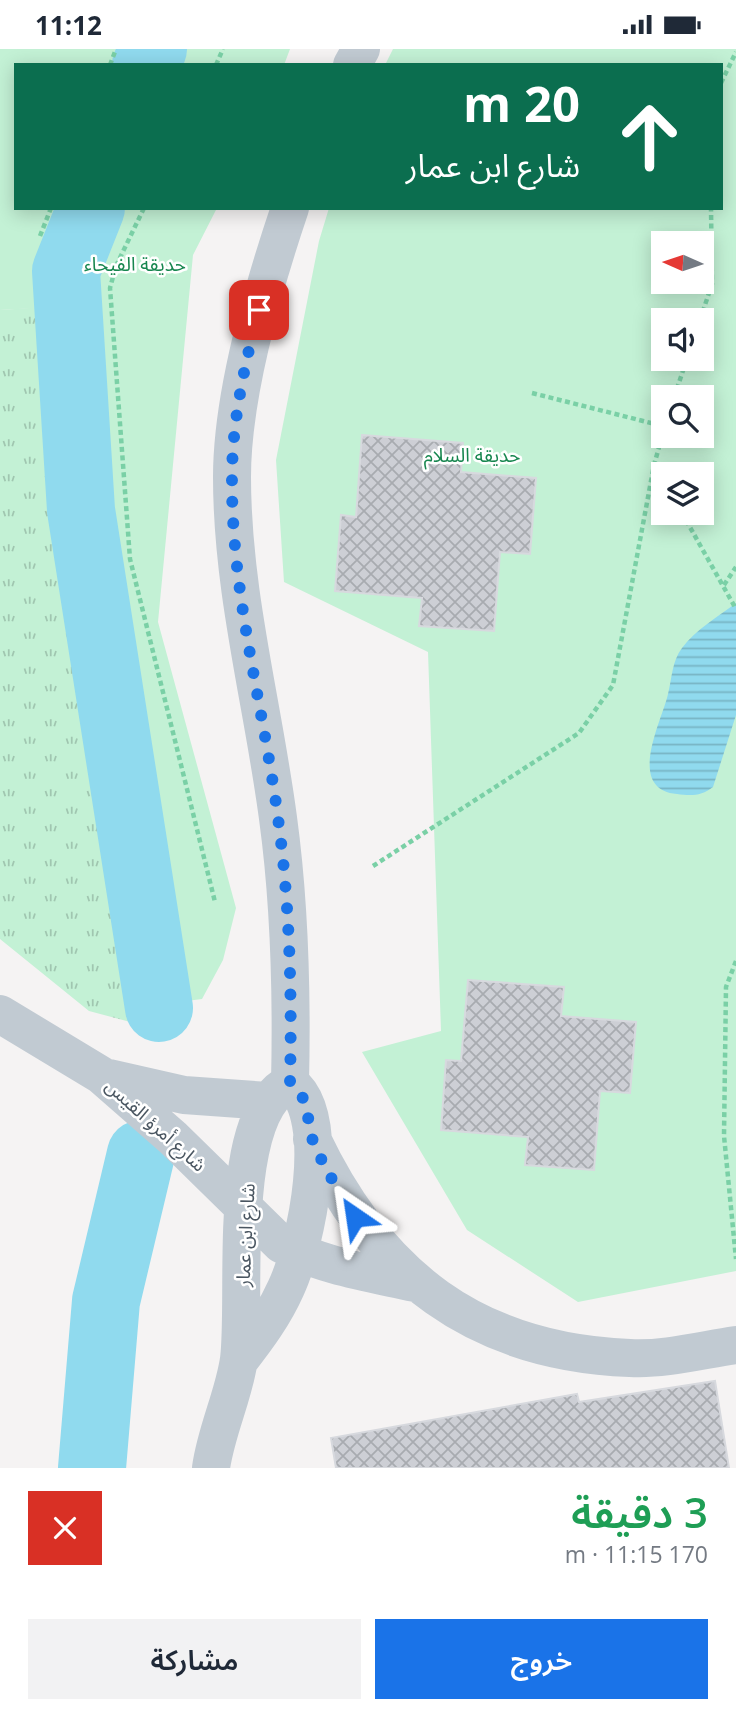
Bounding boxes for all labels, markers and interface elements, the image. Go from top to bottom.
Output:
text: 11:12 [35,7,102,43]
text: 20 m [463,70,580,136]
icon: ahead [604,91,695,182]
text: شارع ابن عمار [406,143,580,186]
north arrow [651,231,714,294]
map controls [651,231,714,525]
park label: حديقة الفيحاء [84,251,186,277]
pin [229,280,289,340]
icon: arrive [240,291,278,329]
button: sound [651,308,714,371]
button: search [651,385,714,448]
park label: حديقة السلام [424,442,520,470]
button: layers [651,462,714,525]
street label: شارع أمرؤ القيس [99,1073,212,1178]
position arrow [318,1180,392,1254]
street label: شارع ابن عمار [229,1183,262,1288]
text: 3 دقيقة [571,1483,708,1540]
button: close [28,1491,102,1565]
text: 170 m · 11:15 [565,1538,708,1570]
button: مشاركة [28,1619,361,1699]
button: خروج [375,1619,708,1699]

